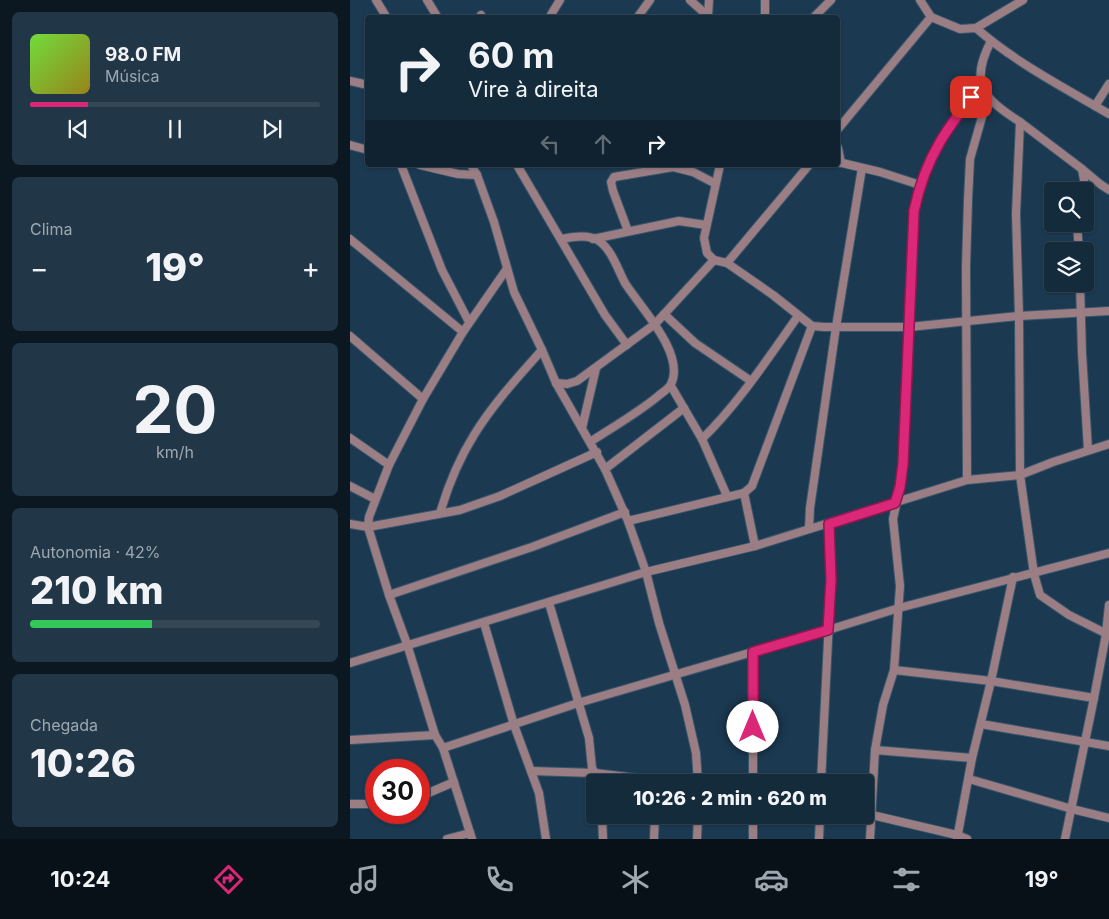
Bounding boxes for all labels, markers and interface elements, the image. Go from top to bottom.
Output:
text: 60 m [468,34,555,76]
icon: right [385,35,450,100]
text: 98.0 FM [105,43,181,66]
text: Música [105,66,160,86]
text: Vire à direita [468,76,599,102]
pin [950,76,992,118]
icon: arrive [957,83,985,111]
icon: previous [64,115,92,143]
icon: pause [161,115,189,143]
icon: next [258,115,286,143]
icon: left [536,130,564,158]
icon: ahead [589,130,617,158]
icon: right [642,130,670,158]
map controls [1044,182,1094,292]
button: search [1044,182,1094,232]
text: Clima [30,219,72,239]
button: layers [1044,242,1094,292]
text: 19° [145,244,205,290]
text: − [30,251,49,285]
text: + [301,251,320,285]
text: 20 [133,370,217,449]
text: km/h [156,442,194,462]
text: Autonomia · 42% [30,542,161,562]
text: 210 km [30,567,163,613]
position arrow [726,700,778,752]
text: Chegada [30,715,98,735]
text: 10:26 [30,740,136,786]
speed limit sign: 30 [365,759,430,824]
text: 10:26 · 2 min · 620 m [633,787,827,810]
icon: directions [211,862,246,897]
icon: music [347,862,382,897]
icon: phone [482,862,517,897]
icon: climate [618,862,653,897]
icon: car [754,862,789,897]
icon: filters [889,862,924,897]
text: 10:24 [50,866,110,892]
text: 19° [1025,866,1059,892]

